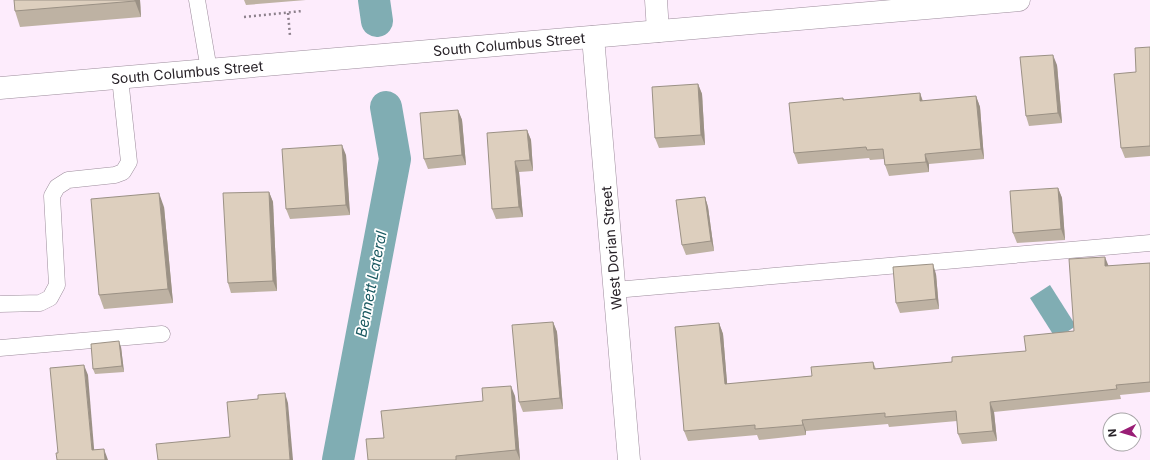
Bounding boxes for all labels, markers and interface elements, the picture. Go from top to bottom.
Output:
street label: South Columbus Street [432,29,586,59]
street label: South Columbus Street [110,57,264,87]
street label: West Dorian Street [597,185,625,311]
water label: Bennett Lateral [351,229,391,339]
north arrow [1102,412,1142,452]
text: N [1105,428,1119,438]

